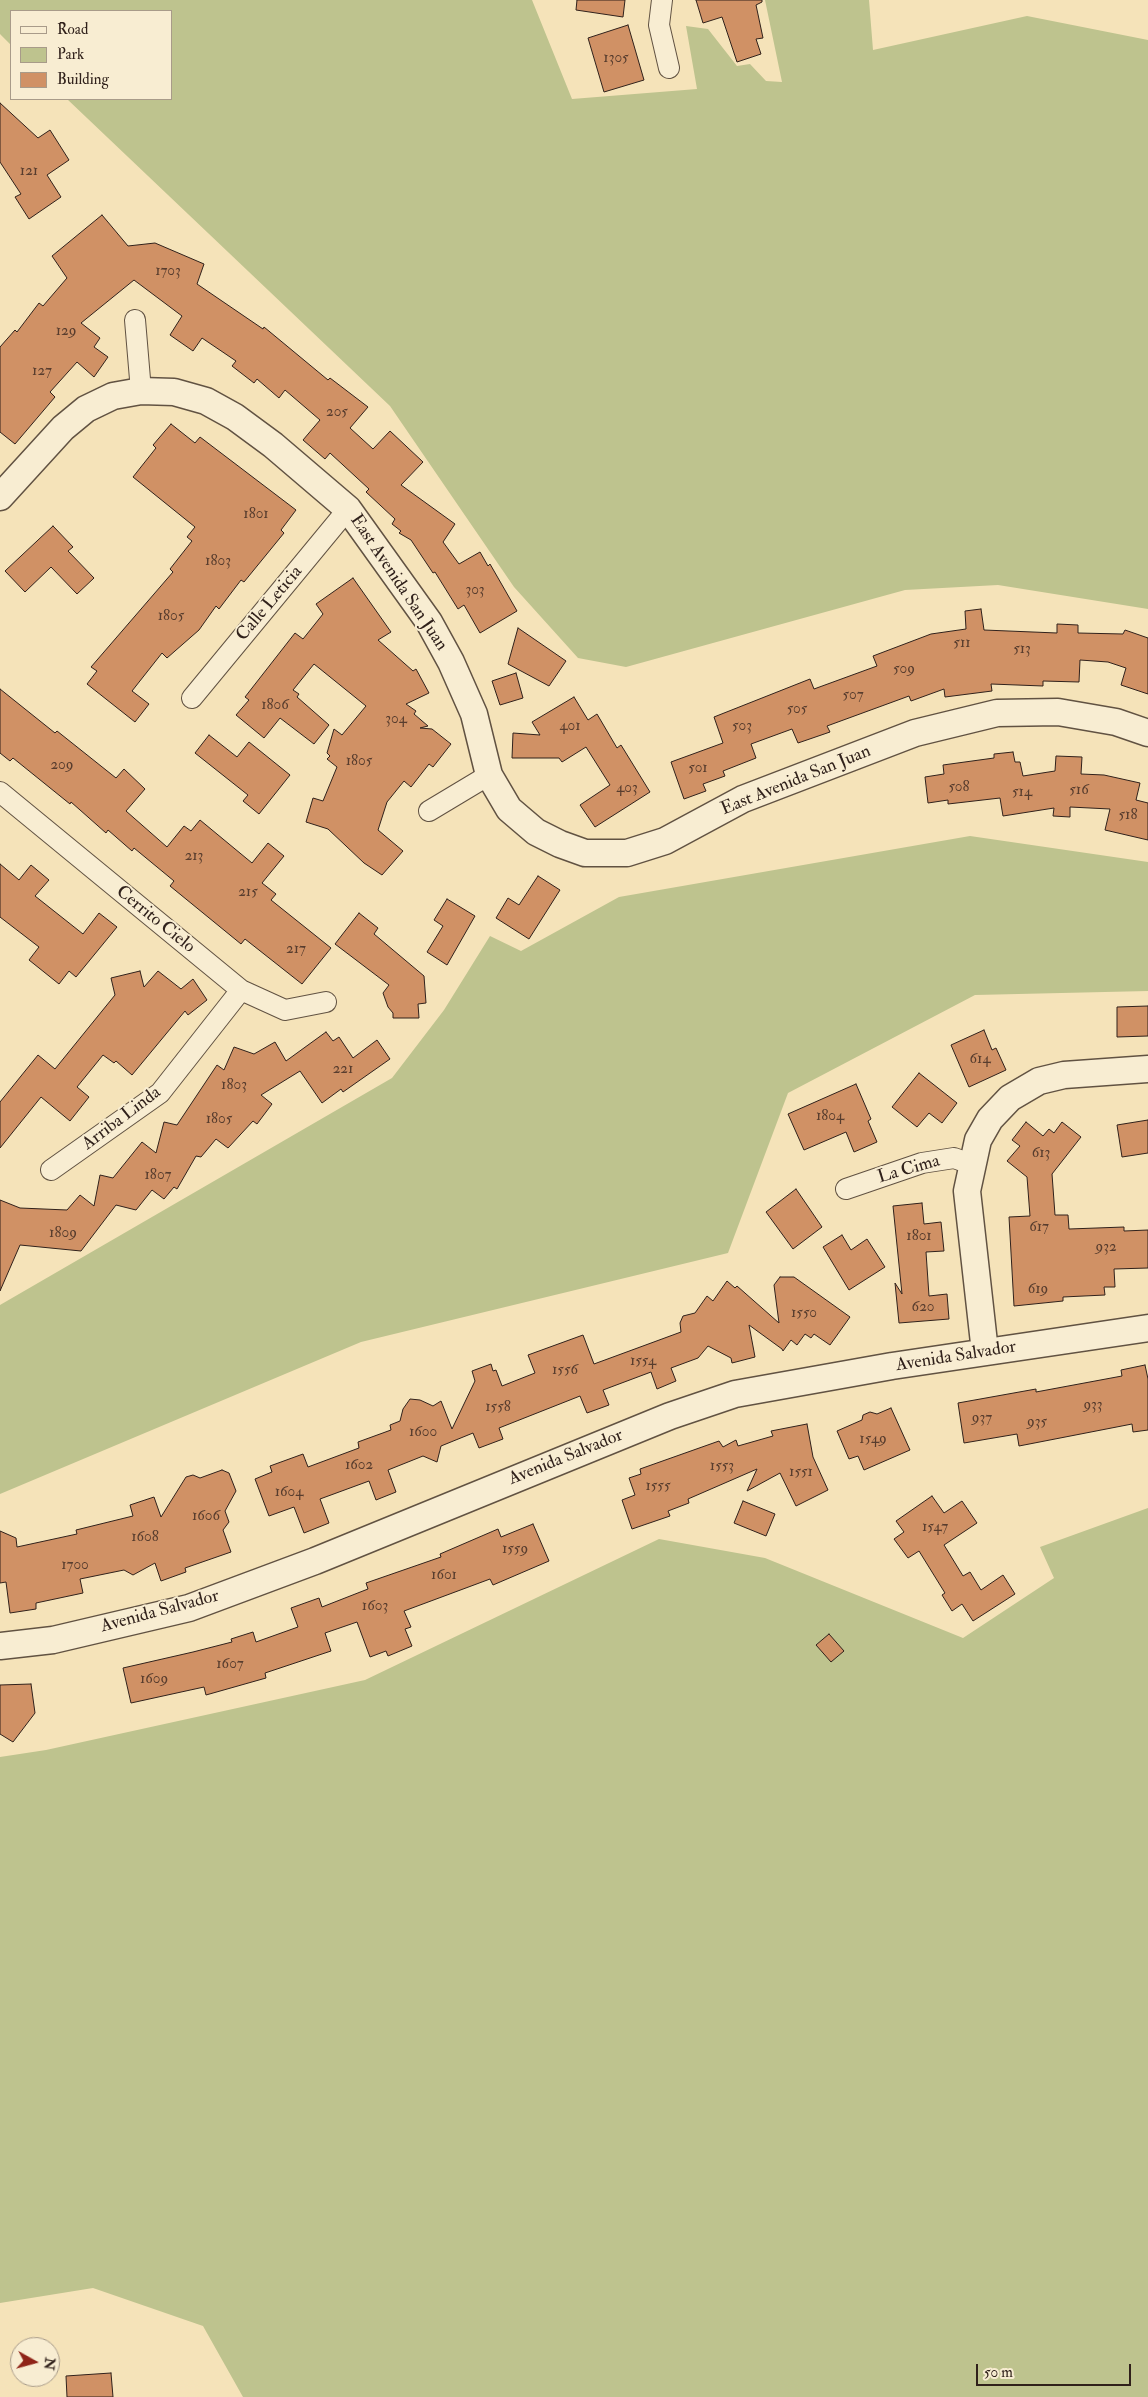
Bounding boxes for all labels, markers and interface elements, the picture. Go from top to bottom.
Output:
legend [10,10,172,100]
text: Road [57,20,88,39]
text: Park [57,45,84,64]
house number: 1305 [603,50,629,68]
text: Building [57,70,109,89]
house number: 121 [20,163,38,181]
house number: 1703 [155,263,181,281]
house number: 129 [56,323,76,341]
house number: 127 [32,363,52,381]
house number: 205 [326,404,348,422]
house number: 1801 [243,506,269,524]
street label: East Avenida San Juan [344,511,452,655]
house number: 1803 [205,553,231,571]
street label: Calle Leticia [232,562,308,646]
house number: 303 [465,582,485,600]
house number: 1805 [158,608,184,626]
house number: 511 [953,635,971,653]
house number: 513 [1013,641,1031,659]
house number: 509 [893,661,915,679]
house number: 507 [842,687,864,705]
house number: 1806 [261,697,289,715]
house number: 505 [787,701,807,719]
house number: 304 [385,711,407,729]
house number: 401 [559,718,581,736]
house number: 503 [732,718,752,736]
street label: East Avenida San Juan [718,741,874,821]
house number: 1805 [346,753,372,771]
house number: 209 [51,757,73,775]
house number: 501 [688,760,708,778]
house number: 508 [948,779,970,797]
house number: 403 [616,780,638,798]
house number: 516 [1069,782,1089,800]
house number: 514 [1012,784,1032,802]
house number: 518 [1119,807,1137,825]
house number: 213 [185,848,203,866]
street label: Cerrito Cielo [111,882,199,958]
house number: 215 [238,884,258,902]
house number: 217 [286,941,306,959]
house number: 614 [970,1051,990,1069]
house number: 221 [333,1061,353,1079]
house number: 1803 [221,1077,247,1095]
street label: Arriba Linda [78,1082,166,1156]
house number: 1804 [816,1108,844,1126]
house number: 1805 [206,1111,232,1129]
house number: 613 [1032,1145,1050,1163]
street label: La Cima [876,1151,942,1189]
house number: 1807 [145,1167,171,1185]
house number: 617 [1029,1219,1049,1237]
house number: 1809 [49,1225,77,1243]
house number: 1801 [906,1228,932,1246]
house number: 932 [1095,1239,1117,1257]
house number: 619 [1028,1281,1048,1299]
house number: 620 [912,1299,934,1317]
house number: 1550 [791,1305,817,1323]
street label: Avenida Salvador [894,1337,1018,1377]
house number: 1554 [630,1353,656,1371]
house number: 1556 [552,1362,578,1380]
house number: 933 [1083,1397,1103,1415]
house number: 1558 [485,1399,511,1417]
house number: 937 [972,1410,992,1428]
house number: 935 [1027,1414,1047,1432]
house number: 1600 [409,1424,437,1442]
street label: Avenida Salvador [506,1425,626,1491]
house number: 1549 [859,1431,887,1449]
house number: 1602 [345,1457,373,1475]
house number: 1553 [710,1458,734,1476]
house number: 1551 [789,1464,813,1482]
house number: 1555 [645,1478,671,1496]
house number: 1604 [275,1484,303,1502]
house number: 1606 [192,1508,220,1526]
house number: 1547 [922,1519,948,1537]
house number: 1608 [131,1529,159,1547]
house number: 1559 [502,1541,528,1559]
house number: 1700 [61,1557,89,1575]
house number: 1601 [431,1567,457,1585]
street label: Avenida Salvador [99,1586,221,1638]
house number: 1603 [362,1598,388,1616]
house number: 1607 [216,1656,244,1674]
house number: 1609 [140,1671,168,1689]
north arrow [10,2337,60,2387]
scale bar [978,2354,1133,2386]
text: N [40,2356,59,2371]
text: 50 m [984,2363,1013,2382]

